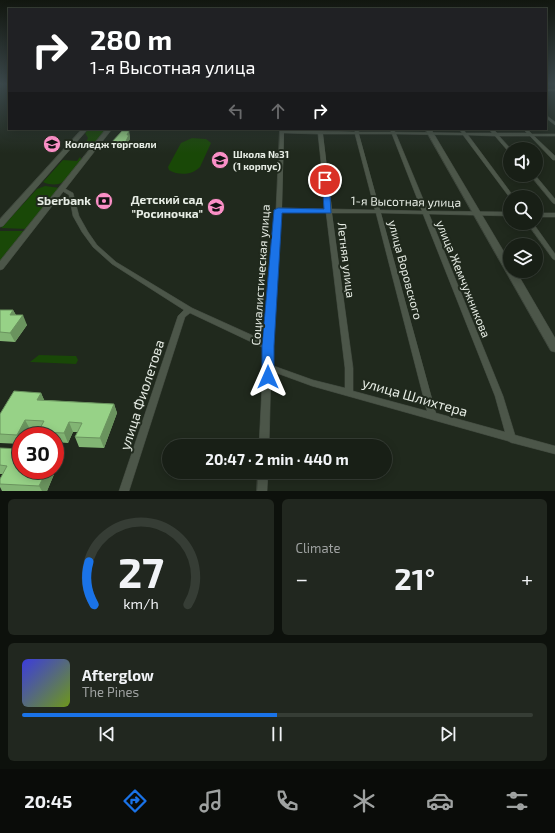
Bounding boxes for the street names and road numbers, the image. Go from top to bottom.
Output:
street label: 1-я Высотная улица [351,193,461,210]
street label: Социалистическая улица [248,204,273,346]
street label: улица Воровского [385,218,426,321]
street label: улица Жемчужникова [433,218,494,340]
street label: Летняя улица [334,221,359,299]
street label: улица Фиолетова [116,337,167,452]
street label: улица Шлихтера [360,373,470,420]

